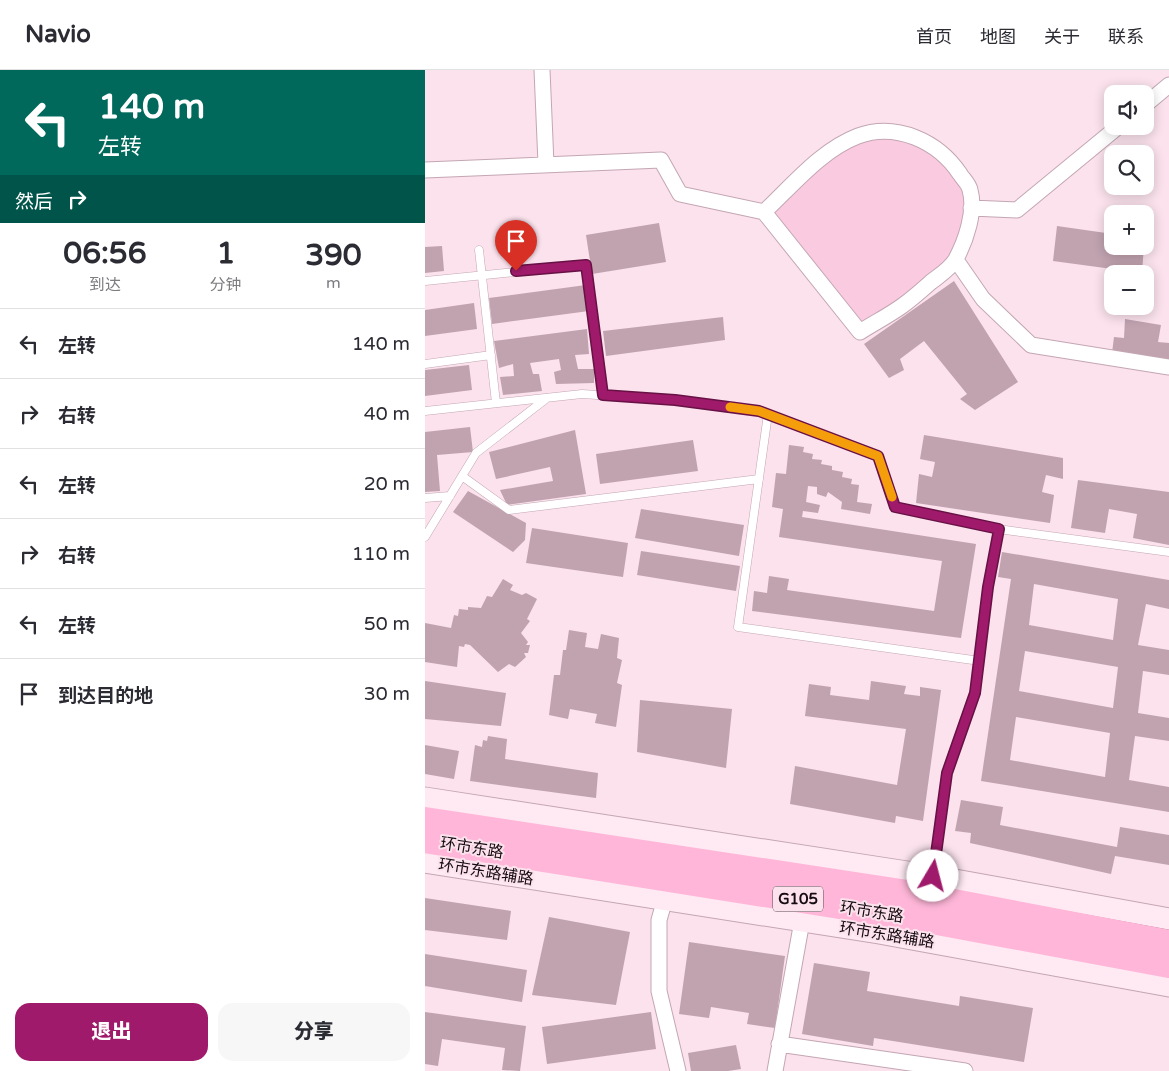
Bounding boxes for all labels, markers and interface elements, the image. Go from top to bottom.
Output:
text: Navio [25,20,91,49]
text: 首页 [916,26,952,48]
text: 地图 [980,26,1016,48]
text: 关于 [1044,26,1080,48]
text: 联系 [1108,26,1144,48]
map controls [1104,85,1154,315]
button: sound [1104,85,1154,135]
text: 140 m [98,86,205,128]
icon: left [15,90,80,155]
text: 左转 [98,134,142,160]
button: search [1104,145,1154,195]
icon: right [63,185,91,213]
text: 然后 [15,191,53,213]
button: + [1104,205,1154,255]
pin [495,220,537,271]
icon: arrive [502,227,530,255]
text: 06:56 [63,235,146,272]
text: 1 [216,235,235,272]
text: 390 [305,237,362,274]
button: − [1104,265,1154,315]
text: m [326,273,341,293]
text: 到达 [89,275,121,295]
text: 分钟 [210,275,242,295]
icon: left [15,330,43,358]
text: 140 m [352,333,410,355]
text: 左转 [58,335,96,357]
icon: right [15,400,43,428]
text: 40 m [364,403,410,425]
text: 右转 [58,405,96,427]
icon: left [15,470,43,498]
text: 20 m [364,473,410,495]
text: 左转 [58,475,96,497]
icon: right [15,540,43,568]
text: 110 m [352,543,410,565]
text: 右转 [58,545,96,567]
icon: left [15,610,43,638]
text: 50 m [364,613,410,635]
text: 左转 [58,615,96,637]
icon: arrive [15,680,43,708]
text: 30 m [364,683,410,705]
text: 到达目的地 [58,685,153,707]
street label: 环市东路 [439,833,505,863]
position arrow [906,849,958,901]
street label: 环市东路辅路 [437,855,535,889]
road number: G105 [773,886,823,912]
street label: 环市东路 [839,897,905,927]
street label: 环市东路辅路 [838,918,936,952]
button: 退出 [15,1003,208,1061]
button: 分享 [218,1003,410,1061]

